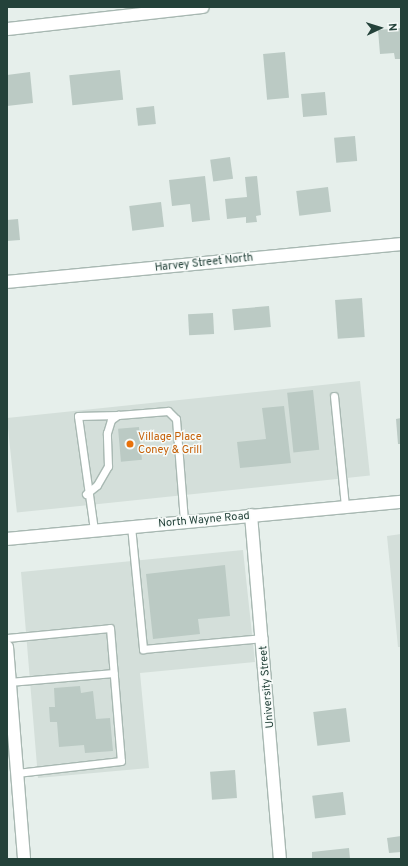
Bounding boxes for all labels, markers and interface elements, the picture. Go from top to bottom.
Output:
north arrow [360,8,400,48]
text: N [385,23,399,32]
street label: Harvey Street North [154,251,254,275]
place label: Village Place Coney & Grill [138,431,202,457]
marker: Village Place Coney & Grill [125,439,135,449]
street label: North Wayne Road [158,509,250,531]
street label: University Street [257,645,277,729]

